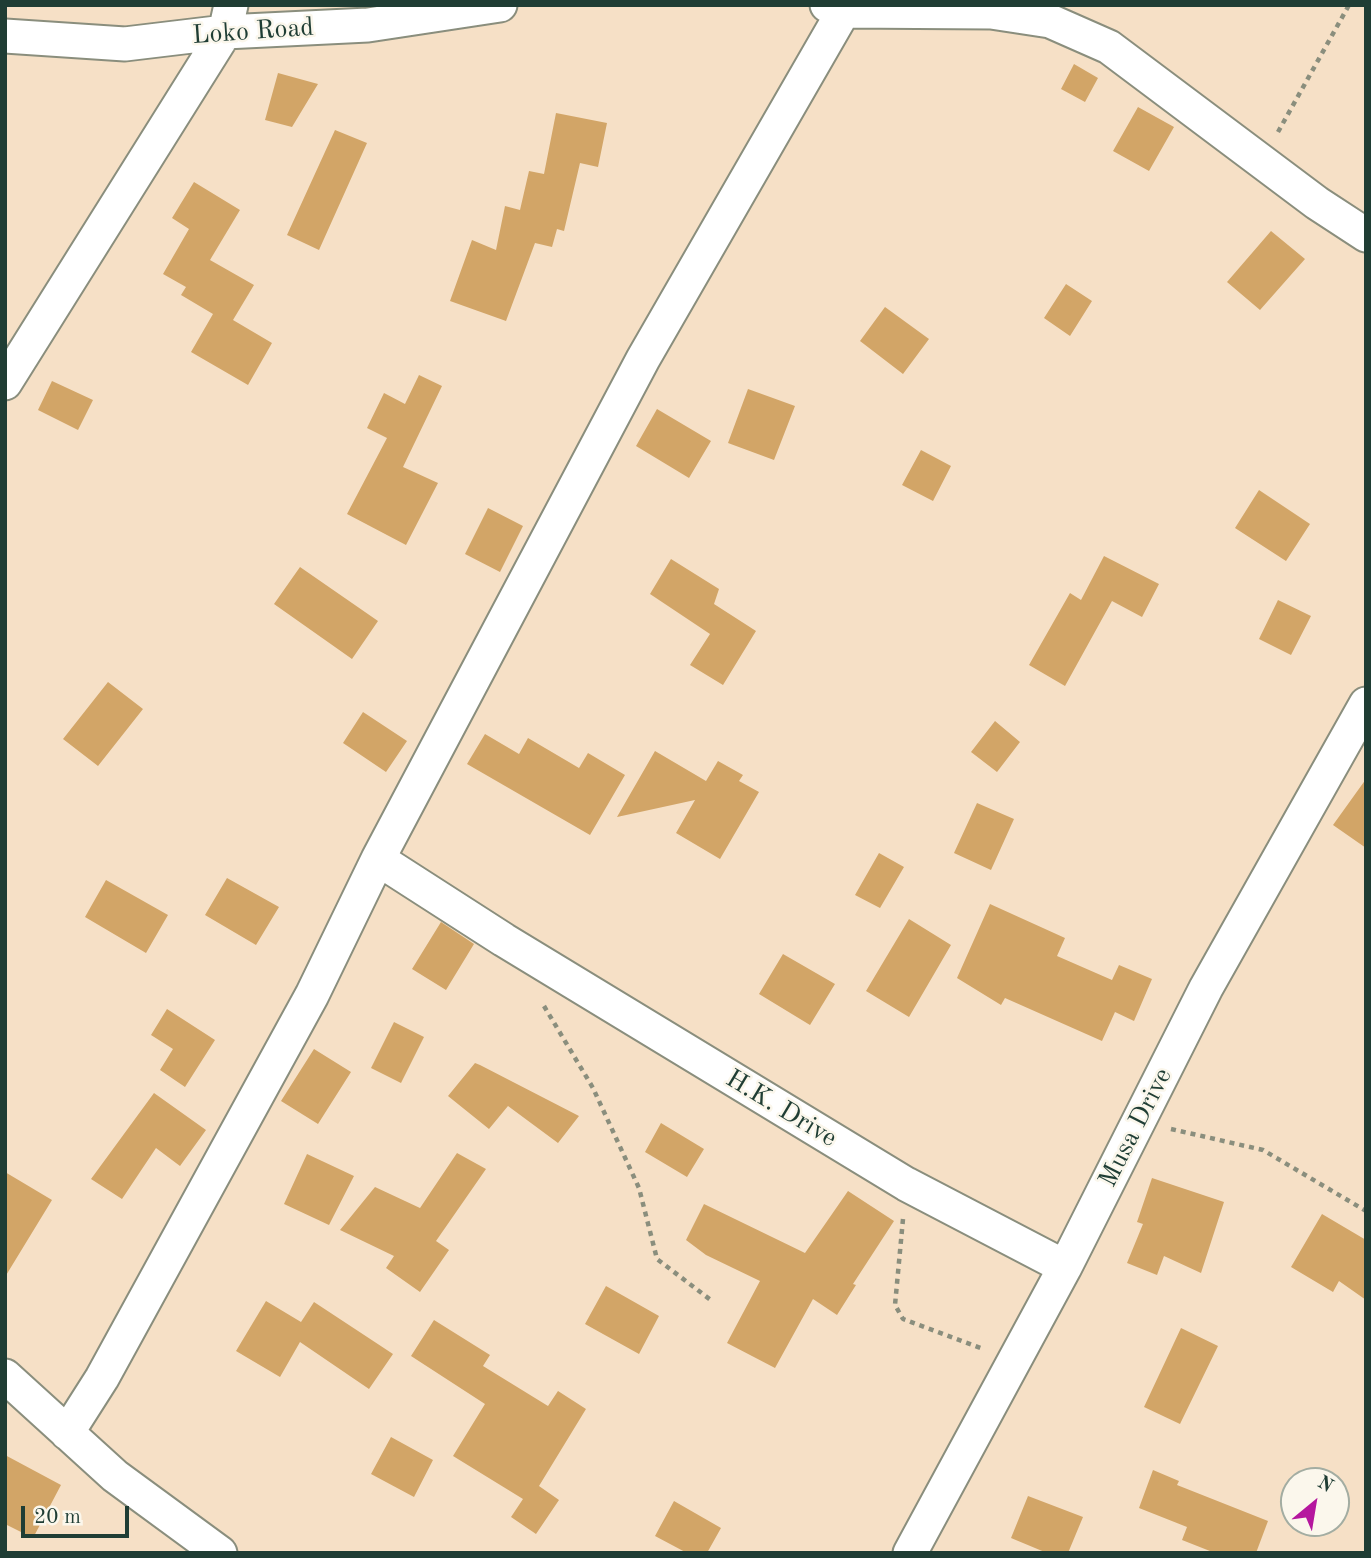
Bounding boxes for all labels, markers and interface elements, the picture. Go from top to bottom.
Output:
street label: Loko Road [191,12,315,52]
street label: Musa Drive [1093,1063,1179,1193]
street label: H.K. Drive [720,1064,842,1154]
north arrow [1280,1467,1350,1537]
text: N [1314,1473,1336,1497]
scale bar [24,1492,133,1536]
text: 20 m [34,1507,81,1528]

